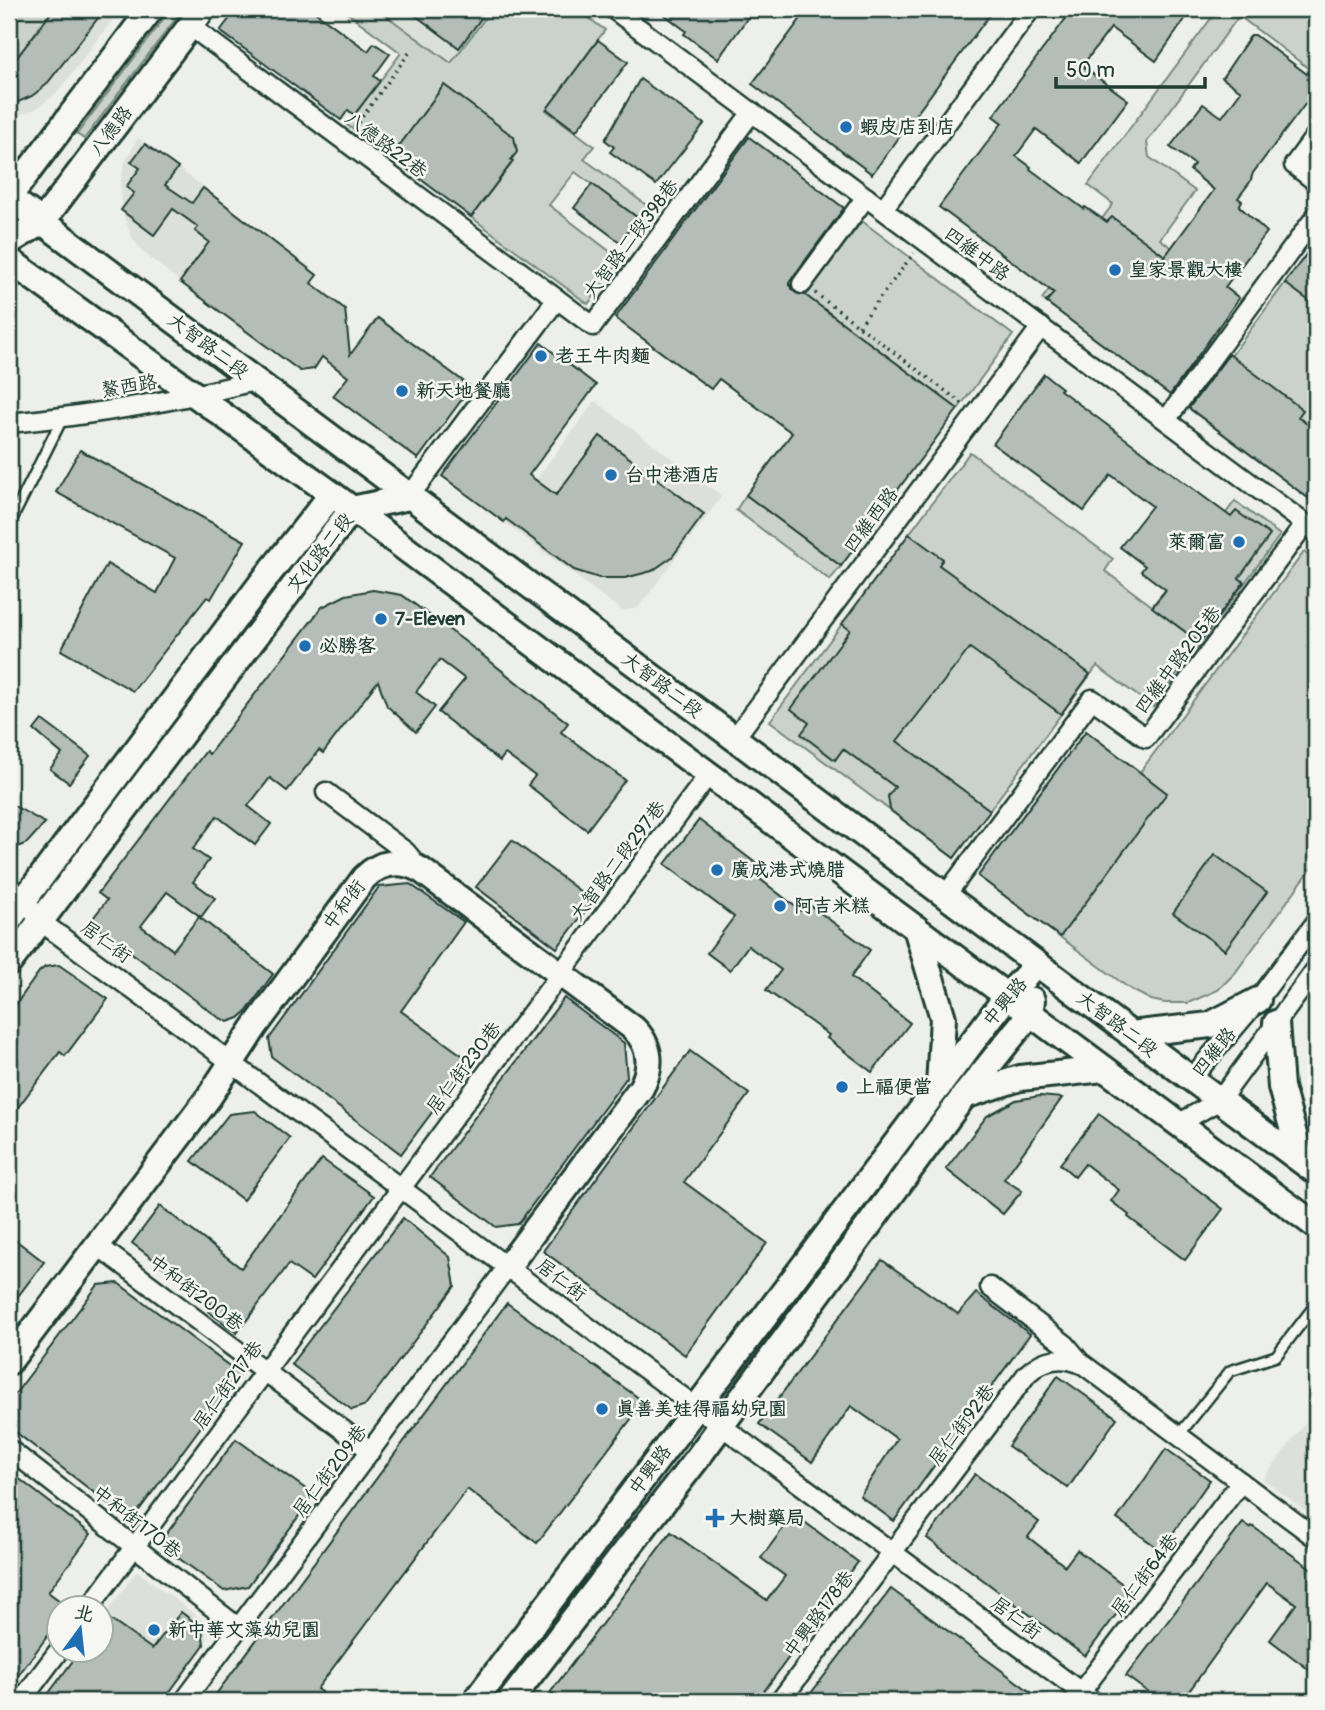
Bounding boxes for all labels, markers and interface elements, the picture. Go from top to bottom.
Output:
scale bar [1056,46,1204,90]
text: 50 m [1066,57,1115,84]
street label: 八德路 [84,101,138,161]
street label: 八德路22巷 [340,106,432,184]
place label: 蝦皮店到店 [860,115,955,139]
marker: 蝦皮店到店 [838,119,854,135]
street label: 大智路二段398巷 [578,174,684,304]
street label: 四維中路 [939,222,1015,286]
place label: 皇家景觀大樓 [1129,258,1243,282]
marker: 皇家景觀大樓 [1107,262,1123,278]
street label: 大智路二段 [163,308,253,384]
place label: 老王牛肉麵 [555,344,650,368]
marker: 老王牛肉麵 [533,348,549,364]
street label: 鰲西路 [99,370,159,402]
place label: 新天地餐廳 [416,379,511,403]
marker: 新天地餐廳 [394,383,410,399]
place label: 台中港酒店 [625,463,720,487]
marker: 台中港酒店 [603,467,619,483]
street label: 四維西路 [839,482,903,558]
street label: 文化路二段 [281,508,359,598]
place label: 萊爾富 [1168,530,1225,554]
marker: 萊爾富 [1231,534,1247,550]
street label: 四維中路205巷 [1130,601,1226,719]
place label: 7-Eleven [395,607,465,631]
marker: 7-Eleven [373,611,389,627]
place label: 必勝客 [319,634,376,658]
marker: 必勝客 [297,638,313,654]
street label: 大智路二段 [617,647,707,723]
street label: 大智路二段297巷 [565,796,671,926]
place label: 廣成港式燒腊 [731,858,845,882]
marker: 廣成港式燒腊 [709,862,725,878]
street label: 中和街 [317,875,371,935]
place label: 阿吉米糕 [794,894,870,918]
marker: 阿吉米糕 [772,898,788,914]
street label: 居仁街 [76,916,136,968]
street label: 中興路 [977,972,1033,1032]
street label: 大智路二段 [1072,986,1162,1062]
street label: 居仁街230巷 [421,1017,507,1119]
street label: 四維路 [1187,1022,1241,1082]
place label: 上福便當 [856,1075,932,1099]
marker: 上福便當 [834,1079,850,1095]
street label: 中和街200巷 [144,1250,248,1336]
street label: 居仁街 [531,1253,591,1307]
street label: 居仁街217巷 [188,1336,268,1434]
street label: 居仁街92巷 [923,1379,1001,1471]
place label: 真善美娃得福幼兒園 [616,1397,787,1421]
marker: 真善美娃得福幼兒園 [594,1401,610,1417]
street label: 居仁街209巷 [287,1420,373,1522]
street label: 中興路 [623,1440,677,1500]
street label: 中和街170巷 [88,1480,186,1564]
place label: 大樹藥局 [729,1506,805,1530]
marker: 大樹藥局 [707,1510,723,1526]
street label: 居仁街64巷 [1106,1529,1184,1621]
street label: 中興路178巷 [778,1566,860,1662]
street label: 居仁街 [986,1591,1046,1645]
north arrow [46,1594,116,1664]
text: 北 [72,1599,96,1628]
place label: 新中華文藻幼兒園 [168,1618,320,1642]
marker: 新中華文藻幼兒園 [146,1622,162,1638]

